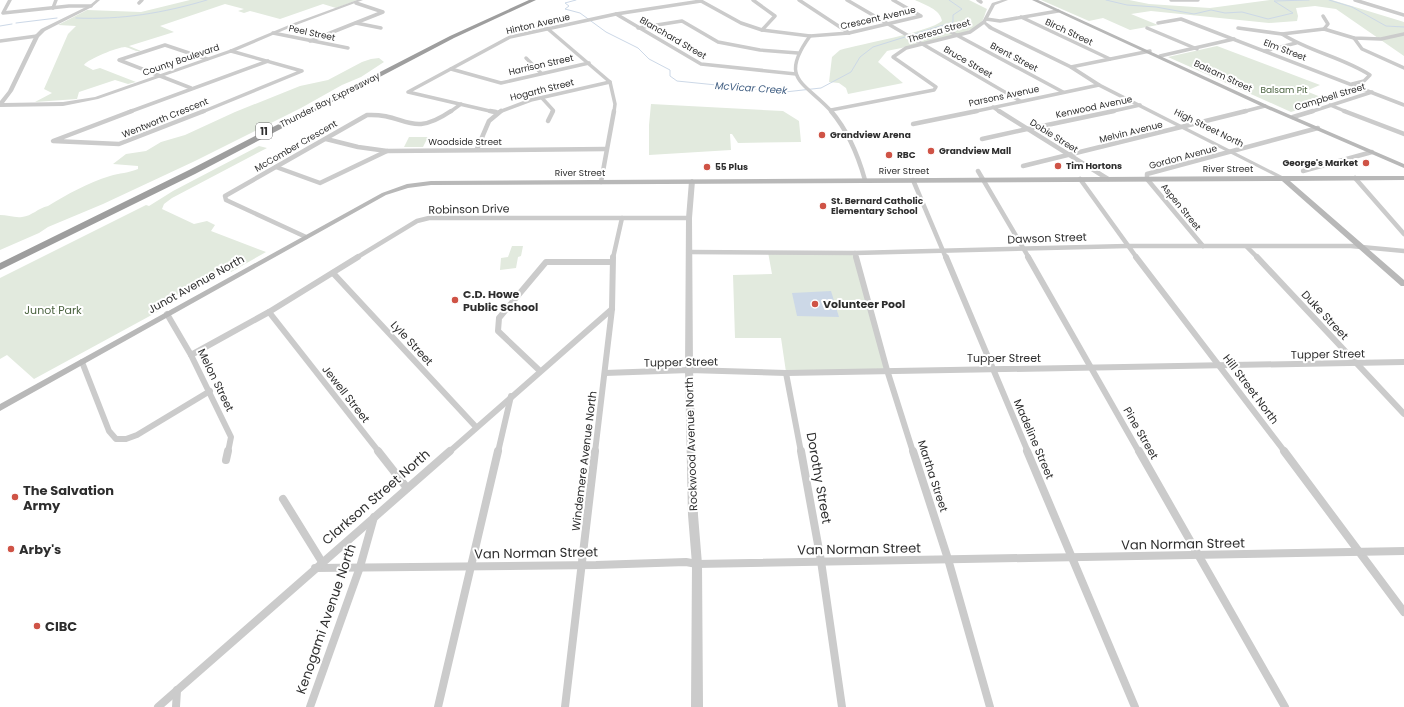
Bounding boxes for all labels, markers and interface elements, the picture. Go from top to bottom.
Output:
street label: Crescent Avenue [839,3,917,32]
street label: Hinton Avenue [505,11,572,37]
street label: Blanchard Street [637,14,709,62]
street label: Theresa Street [906,16,972,46]
street label: Birch Street [1043,16,1095,48]
street label: Peel Street [288,22,336,44]
street label: Elm Street [1262,36,1308,64]
street label: Brent Street [988,39,1040,75]
street label: County Boulevard [141,41,221,79]
street label: Bruce Street [941,43,995,81]
street label: Harrison Street [507,52,575,78]
street label: Balsam Street [1192,57,1254,95]
street label: Thunder Bay Expressway [278,70,382,130]
street label: Hogarth Street [509,76,575,104]
water label: McVicar Creek [714,78,788,98]
street label: Campbell Street [1293,81,1367,113]
street label: Parsons Avenue [968,83,1041,109]
park label: Balsam Pit [1261,84,1307,96]
street label: Kenwood Avenue [1055,93,1134,121]
street label: Wentworth Crescent [120,95,210,141]
street label: High Street North [1172,106,1246,150]
street label: Dobie Street [1028,116,1080,156]
street label: McComber Crescent [253,117,339,175]
street label: Melvin Avenue [1098,118,1164,146]
road number: 11 [256,123,272,139]
place label: Grandview Arena [830,129,911,141]
marker: Grandview Arena [817,130,827,140]
street label: Woodside Street [428,136,502,148]
street label: Gordon Avenue [1148,142,1219,172]
place label: Grandview Mall [939,145,1012,157]
marker: Grandview Mall [926,146,936,156]
place label: RBC [897,149,916,161]
marker: RBC [884,150,894,160]
place label: George's Market [1282,157,1358,169]
marker: George's Market [1361,158,1371,168]
place label: Tim Hortons [1066,160,1122,172]
place label: 55 Plus [715,161,748,173]
marker: Tim Hortons [1053,161,1063,171]
marker: 55 Plus [702,162,712,172]
street label: River Street [1203,163,1253,175]
street label: River Street [879,165,929,177]
street label: River Street [555,167,605,179]
street label: Aspen Street [1158,181,1204,233]
place label: St. Bernard Catholic Elementary School [831,195,924,217]
street label: Robinson Drive [428,200,510,218]
marker: St. Bernard Catholic Elementary School [818,201,828,211]
street label: Dawson Street [1007,229,1087,247]
street label: Junot Avenue North [145,251,247,317]
place label: C.D. Howe Public School [463,286,538,315]
street label: Duke Street [1298,287,1352,343]
marker: C.D. Howe Public School [450,295,460,305]
place label: Volunteer Pool [823,296,905,312]
marker: Volunteer Pool [810,299,820,309]
park label: Junot Park [24,302,82,318]
street label: Lyle Street [387,317,437,369]
street label: Tupper Street [1291,345,1365,363]
street label: Melon Street [194,346,238,414]
street label: Tupper Street [967,350,1041,366]
street label: Hill Street North [1219,351,1283,427]
street label: Tupper Street [644,353,718,371]
street label: Jewell Street [318,362,374,426]
street label: Rockwood Avenue North [681,377,701,511]
street label: Windemere Avenue North [567,390,601,532]
street label: Madeline Street [1010,396,1058,482]
street label: Pine Street [1120,404,1162,462]
street label: Dorothy Street [802,431,836,525]
street label: Martha Street [914,438,952,514]
street label: Clarkson Street North [318,445,434,549]
place label: The Salvation Army [23,481,114,515]
marker: The Salvation Army [10,492,20,502]
street label: Van Norman Street [1121,533,1245,555]
street label: Van Norman Street [797,538,921,560]
place label: Arby's [19,540,61,559]
street label: Kenogami Avenue North [291,541,361,697]
street label: Van Norman Street [474,542,598,564]
marker: Arby's [6,544,16,554]
place label: CIBC [45,617,77,636]
marker: CIBC [32,621,42,631]

